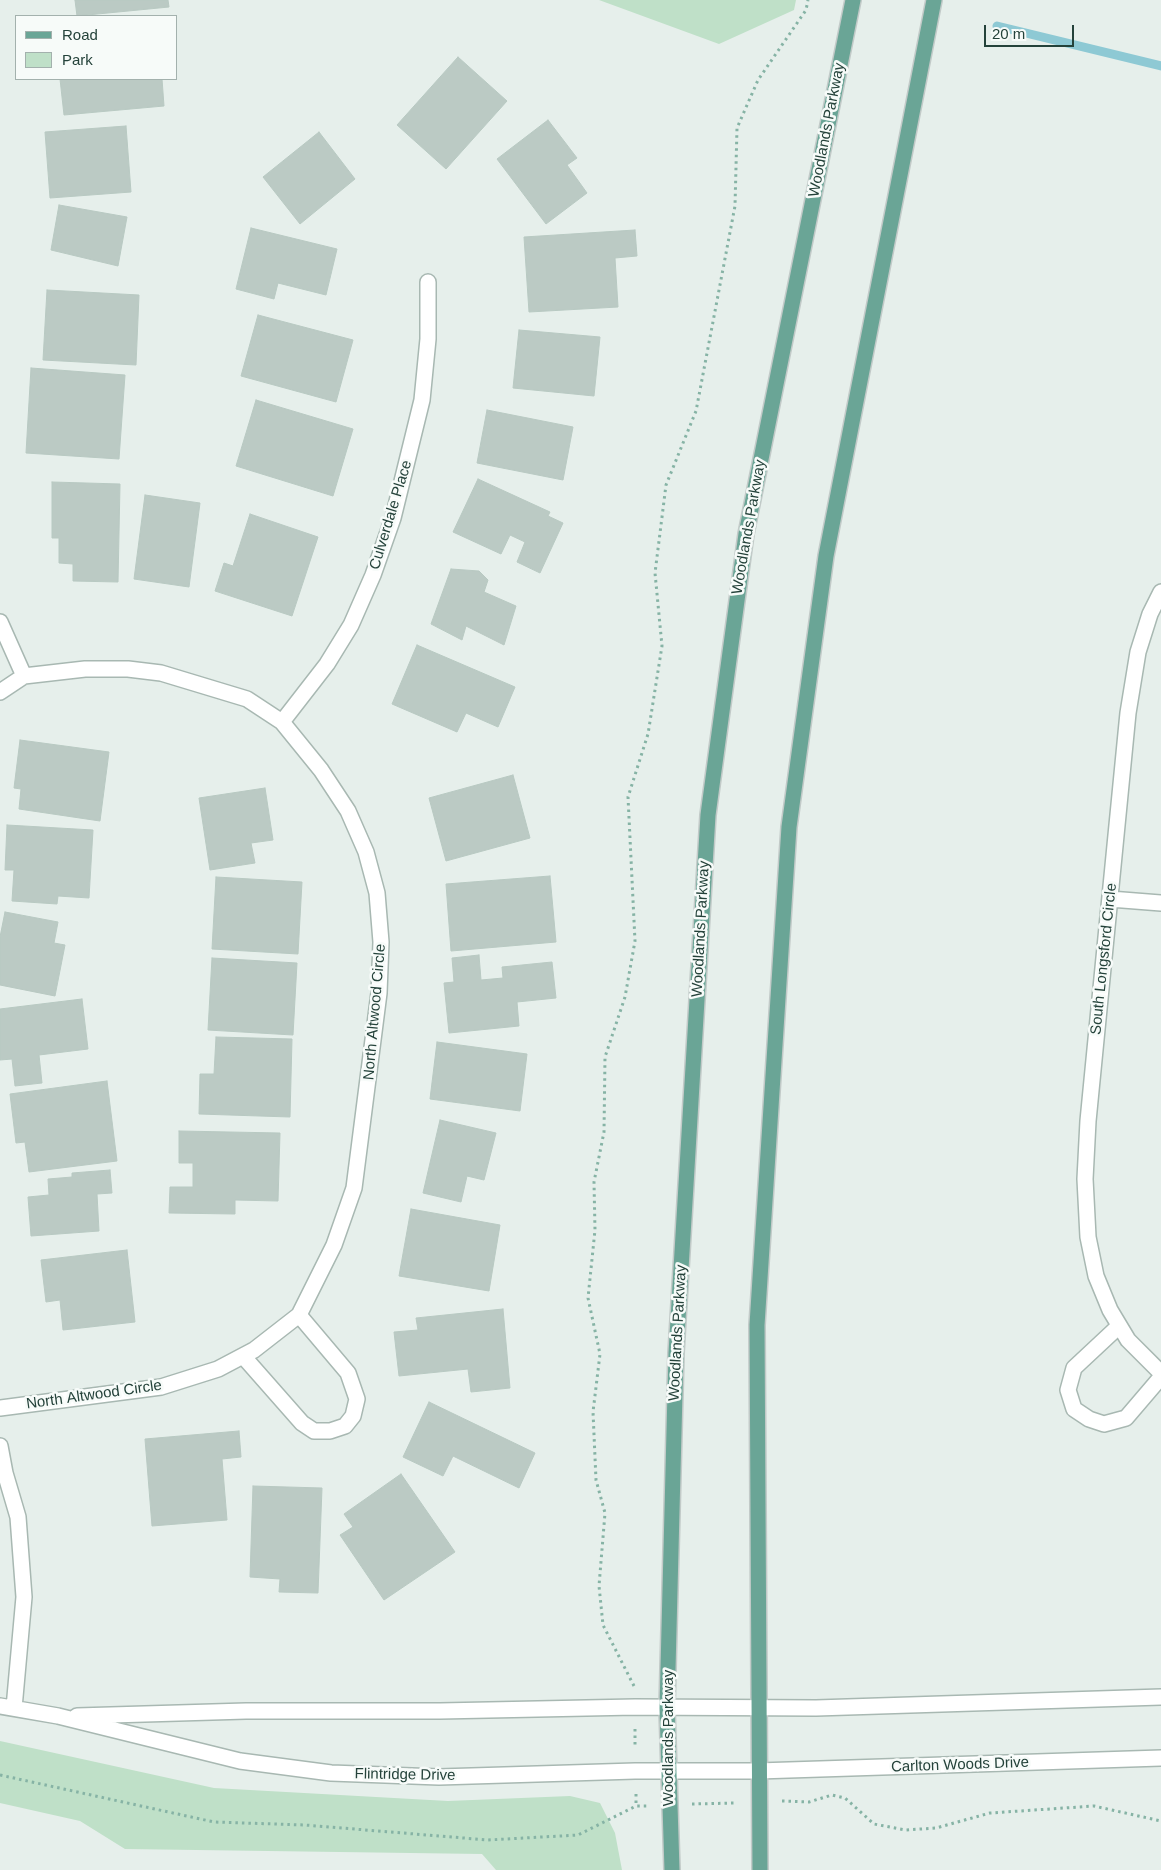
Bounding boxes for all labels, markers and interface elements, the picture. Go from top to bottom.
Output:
legend [15,15,178,80]
scale bar [986,15,1076,47]
text: 20 m [992,25,1025,42]
text: Road [62,26,98,43]
text: Park [62,51,93,68]
street label: Woodlands Parkway [805,61,849,199]
street label: Culverdale Place [366,458,416,572]
street label: Woodlands Parkway [728,458,770,596]
street label: Woodlands Parkway [688,860,714,998]
street label: South Longsford Circle [1087,882,1121,1036]
street label: North Altwood Circle [360,943,390,1081]
street label: Woodlands Parkway [665,1264,691,1402]
street label: North Altwood Circle [25,1377,163,1413]
street label: Woodlands Parkway [660,1670,678,1806]
street label: Carlton Woods Drive [891,1754,1029,1776]
street label: Flintridge Drive [354,1765,456,1785]

